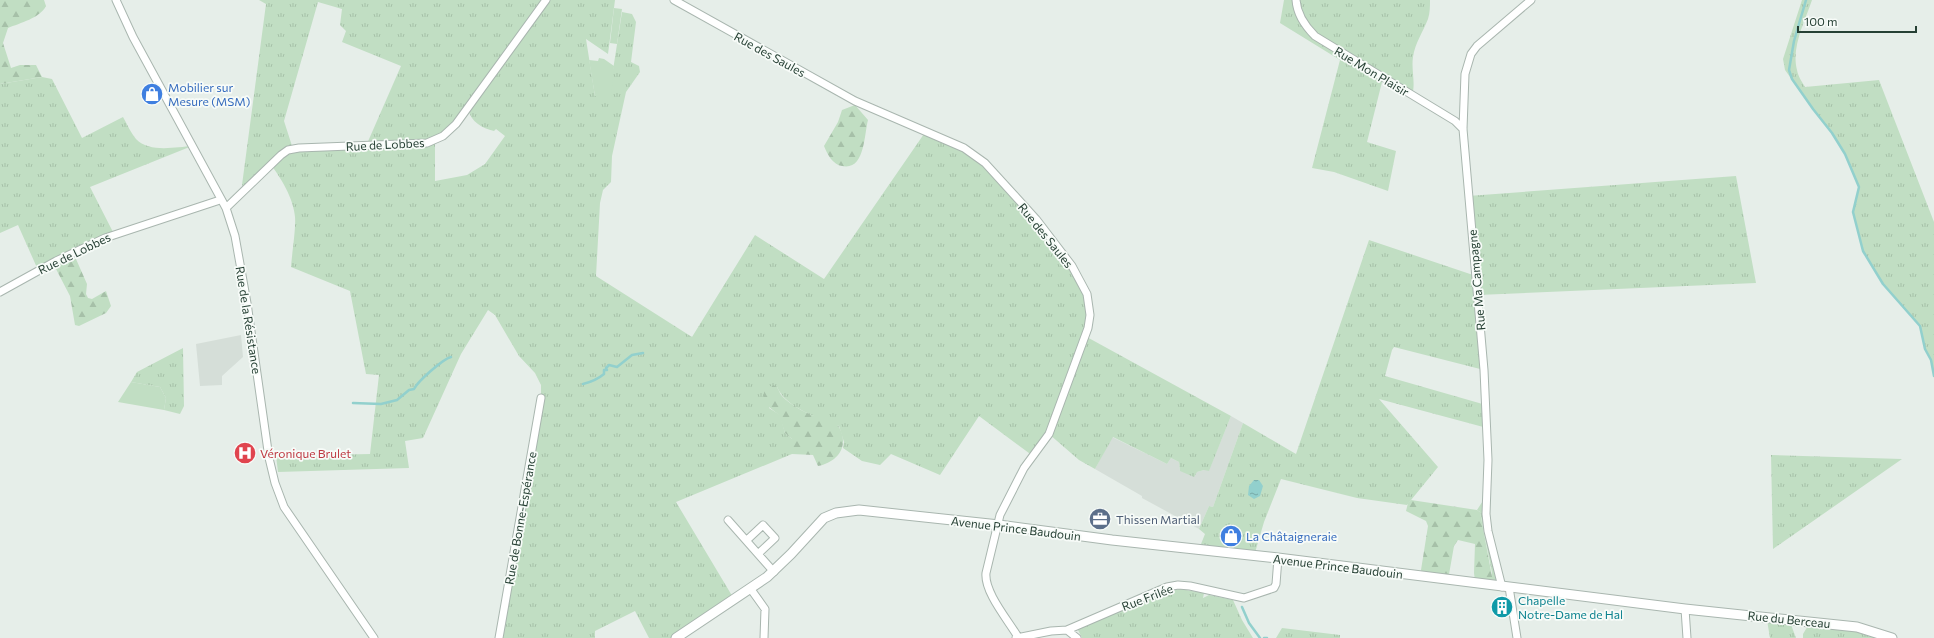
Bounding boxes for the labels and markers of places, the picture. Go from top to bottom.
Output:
place label: Mobilier sur Mesure (MSM) [168,80,250,108]
shop icon: Mobilier sur Mesure (MSM) [139,81,165,107]
hospital icon: Véronique Brulet [232,440,258,466]
place label: Véronique Brulet [260,446,351,460]
office icon: Thissen Martial [1087,506,1113,532]
place label: Thissen Martial [1116,512,1200,526]
shop icon: La Châtaigneraie [1218,523,1244,549]
place label: La Châtaigneraie [1246,529,1337,543]
place label: Chapelle Notre-Dame de Hal [1518,593,1623,621]
building icon: Chapelle Notre-Dame de Hal [1489,594,1515,620]

